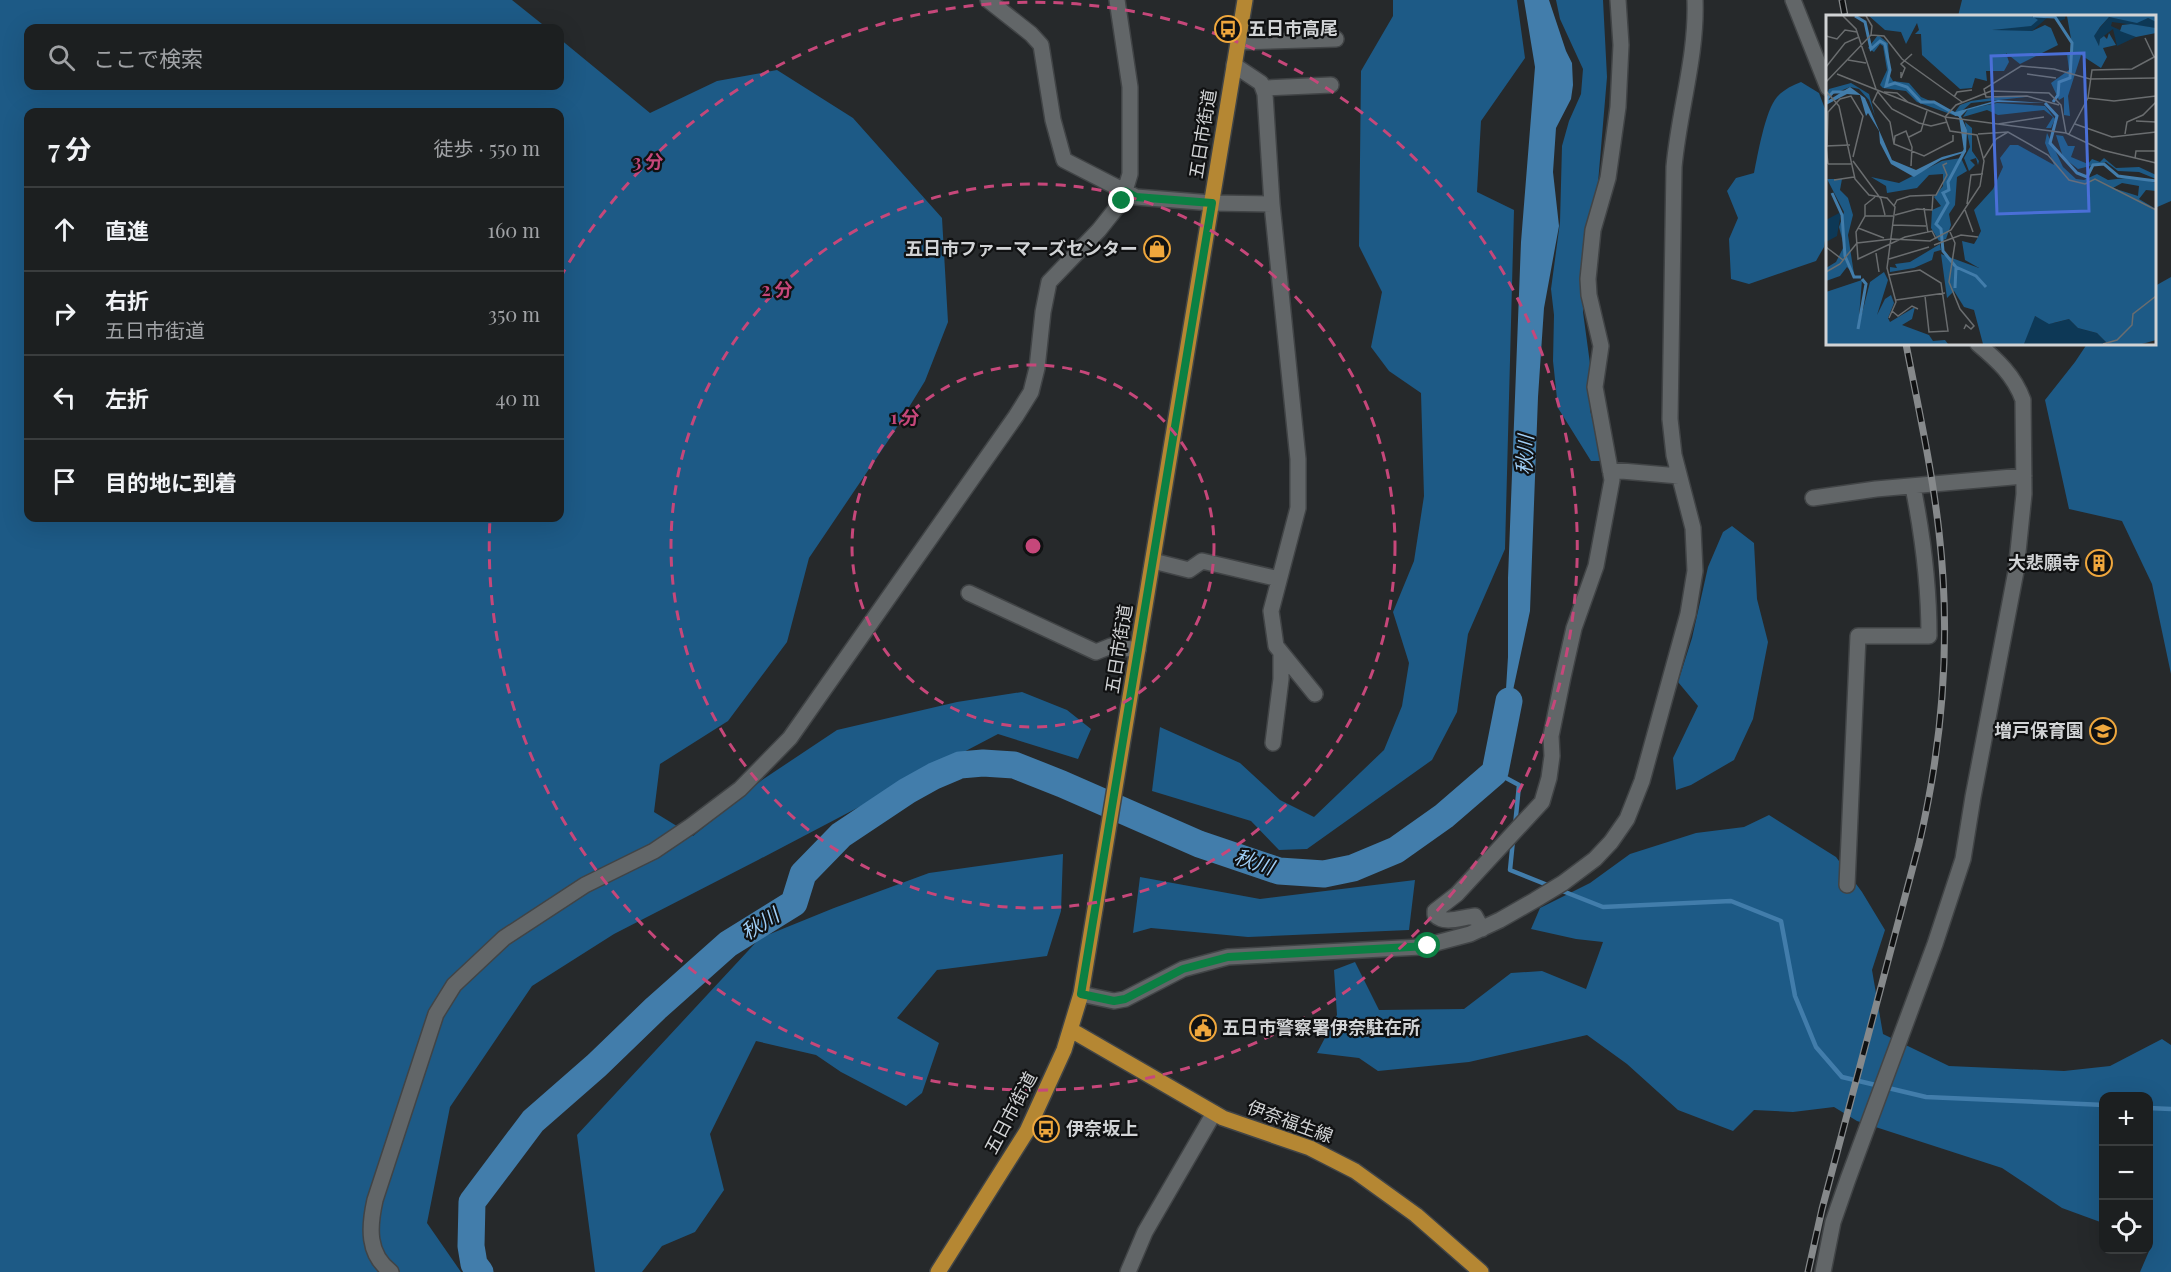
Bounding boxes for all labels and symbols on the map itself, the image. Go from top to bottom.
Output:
bus stop icon: 五日市高尾 [1213,14,1243,44]
inset map [1826,15,2156,345]
place label: 五日市高尾 [1248,16,1338,40]
street label: 五日市街道 [1183,88,1221,180]
text: 3 分 [633,149,663,173]
route end [1108,187,1134,213]
shop icon: 五日市ファーマーズセンター [1142,234,1172,264]
place label: 五日市ファーマーズセンター [905,236,1138,260]
text: 2 分 [761,277,793,301]
text: 1 分 [890,405,920,429]
water label: 秋川 [1509,432,1538,476]
centre of rings [1023,536,1043,556]
building icon: 大悲願寺 [2084,548,2114,578]
place label: 大悲願寺 [2008,550,2080,574]
street label: 五日市街道 [1099,603,1137,695]
school or university icon: 増戸保育園 [2088,716,2118,746]
place label: 増戸保育園 [1994,718,2084,742]
water label: 秋川 [1231,842,1280,880]
water label: 秋川 [735,900,785,945]
route start [1414,932,1440,958]
public building icon: 五日市警察署伊奈駐在所 [1188,1013,1218,1043]
place label: 五日市警察署伊奈駐在所 [1222,1015,1420,1039]
street label: 五日市街道 [978,1067,1042,1158]
street label: 伊奈福生線 [1244,1094,1337,1148]
bus stop icon: 伊奈坂上 [1031,1114,1061,1144]
place label: 伊奈坂上 [1066,1116,1138,1140]

